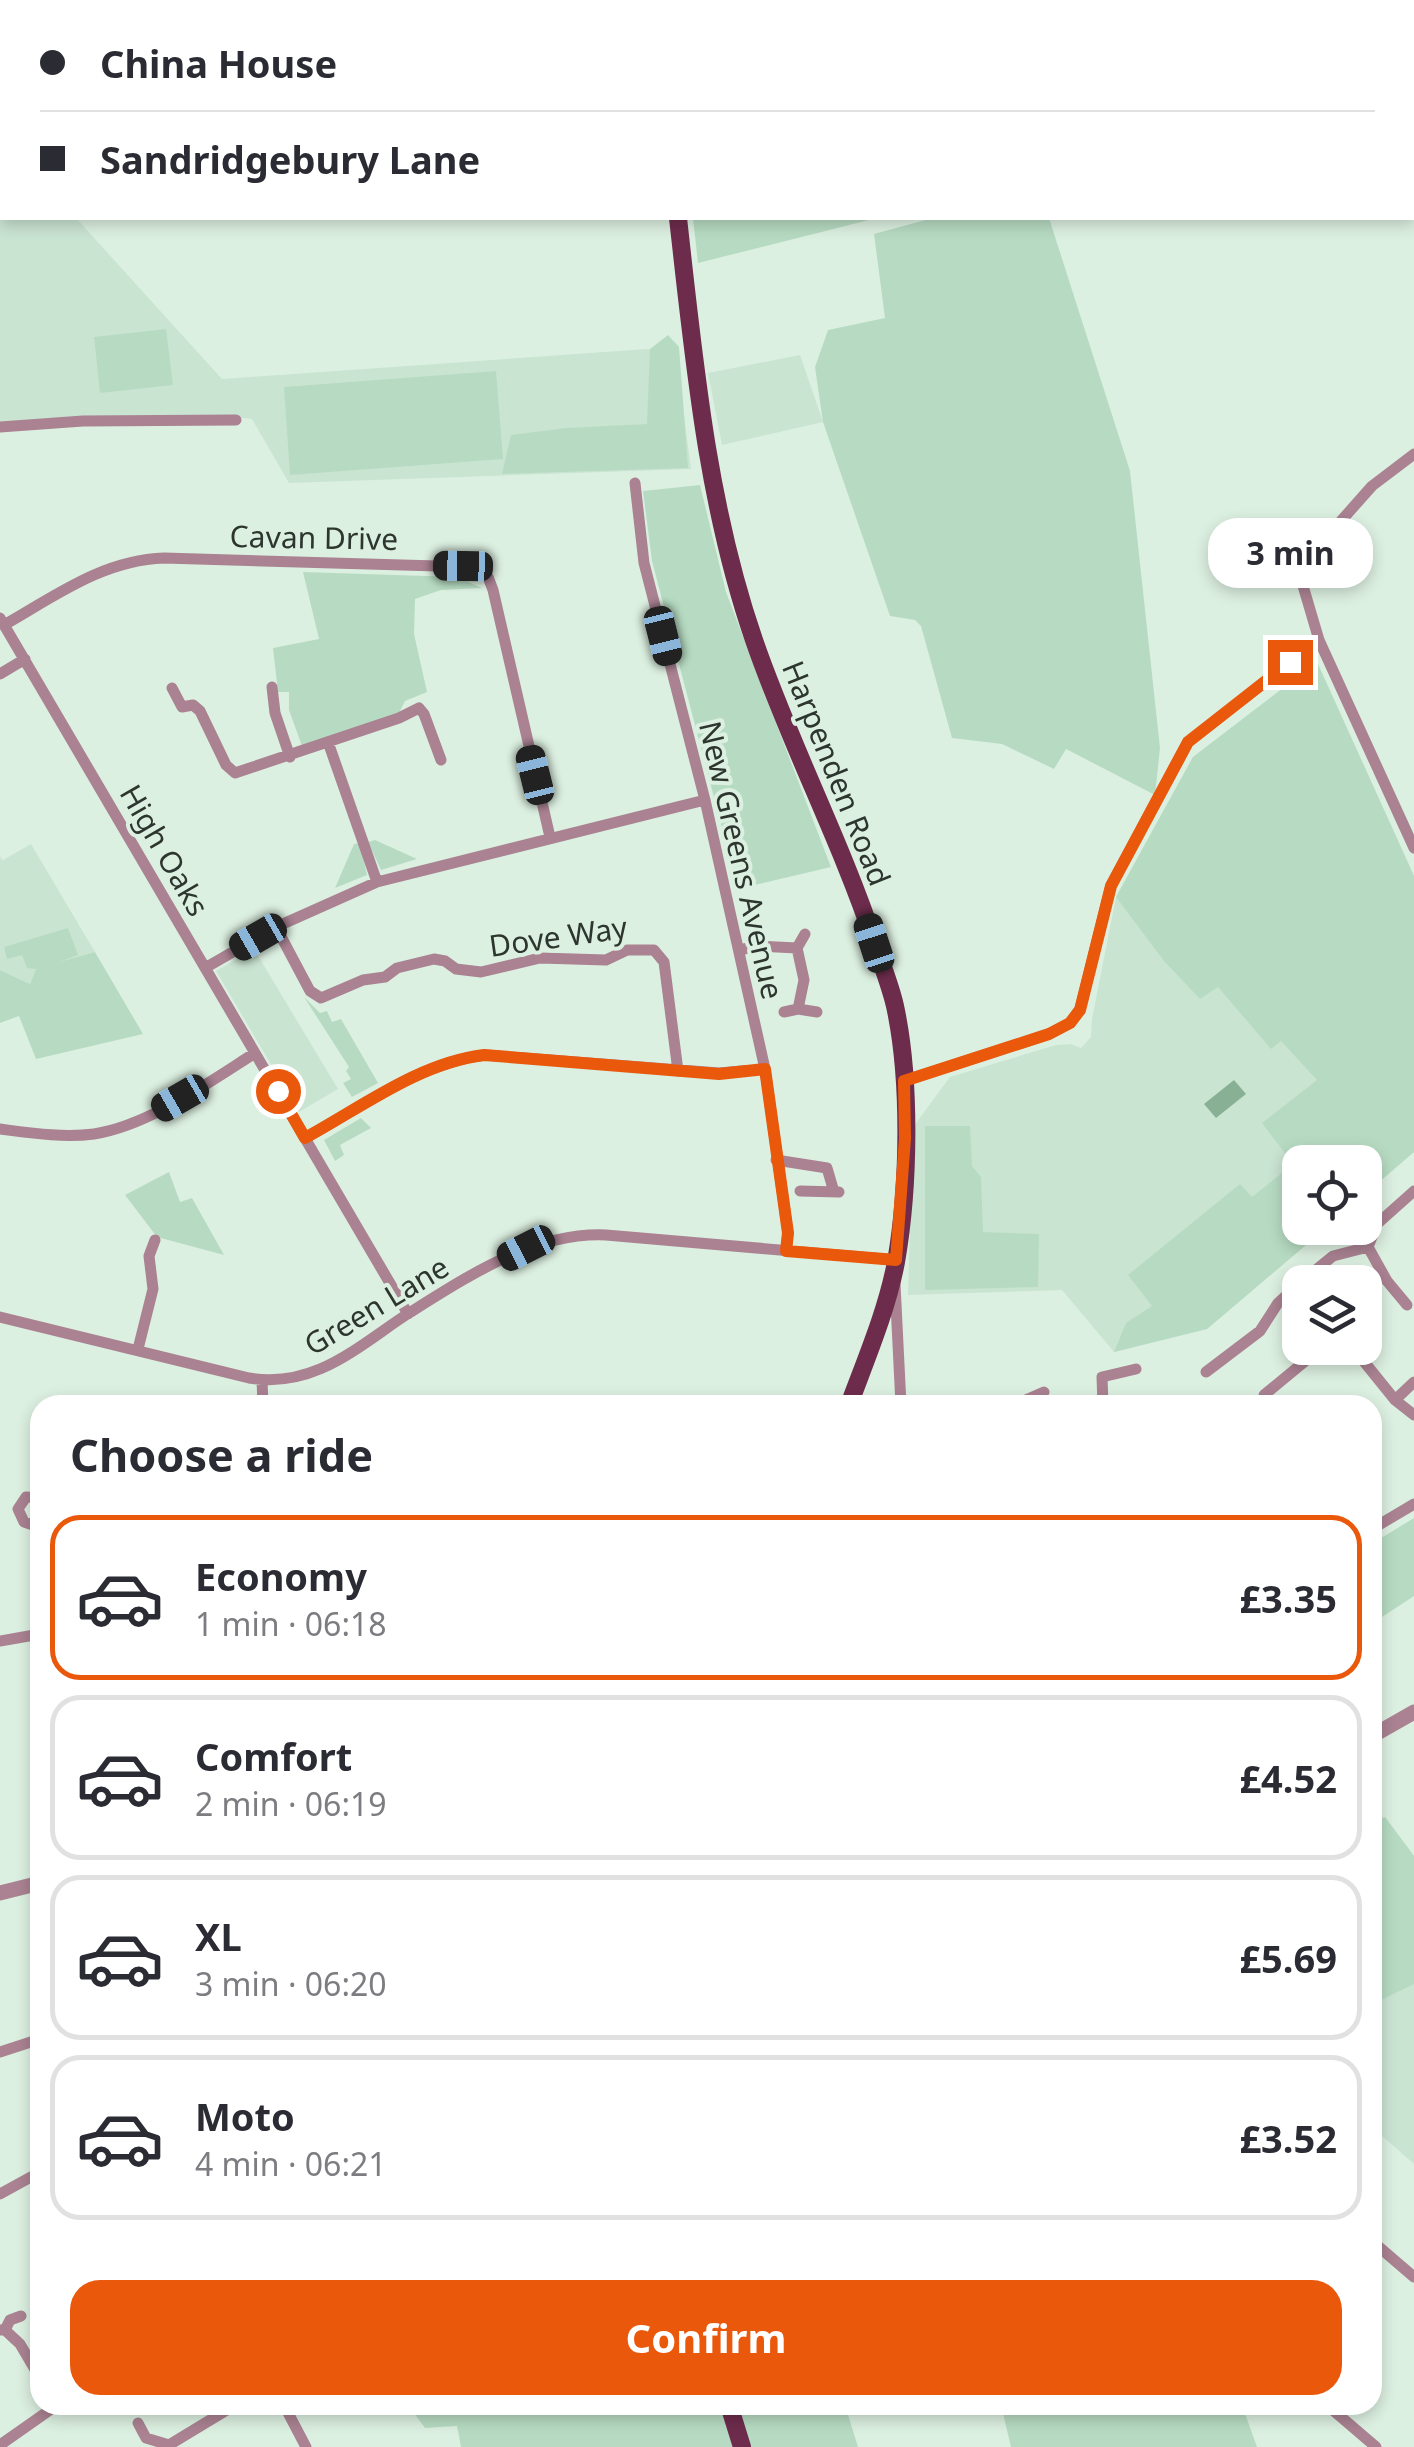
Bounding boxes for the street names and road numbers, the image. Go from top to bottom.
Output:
street label: Cavan Drive [229,515,399,559]
street label: Harpenden Road [773,654,901,892]
street label: New Greens Avenue [690,717,794,1003]
street label: High Oaks [111,777,219,923]
street label: Dove Way [486,906,630,966]
street label: Green Lane [296,1246,456,1364]

